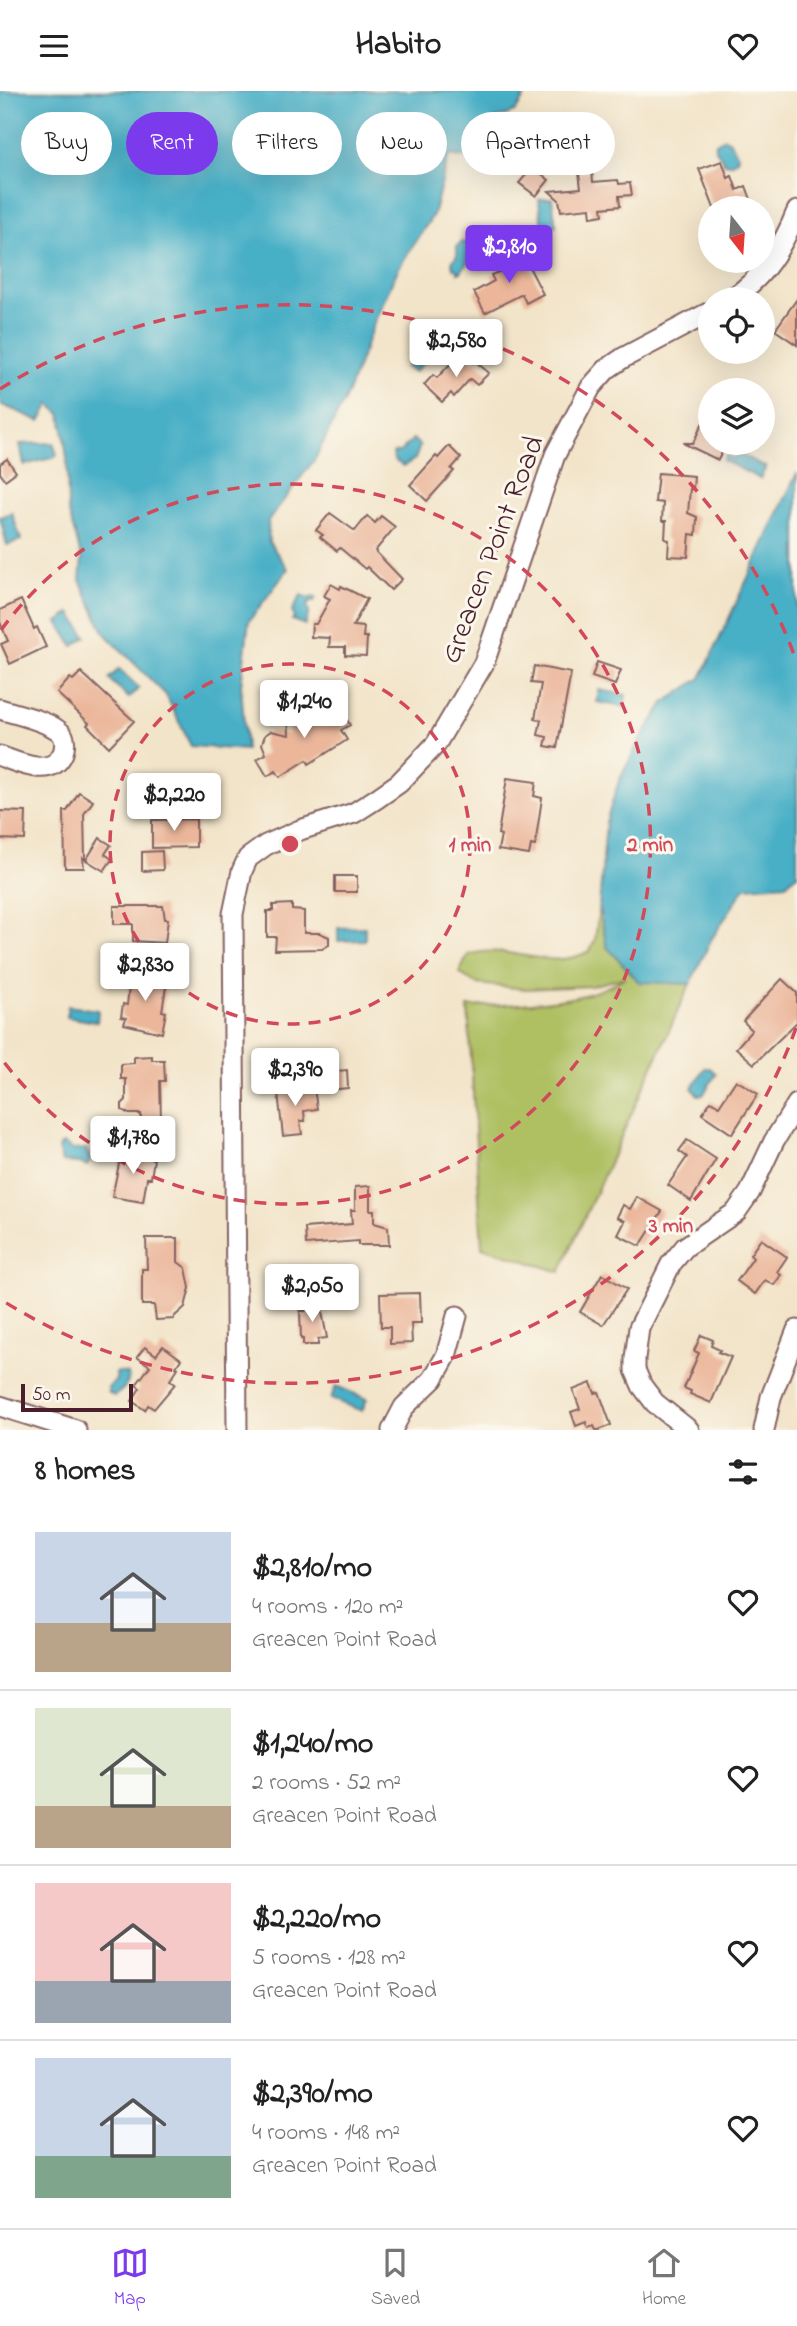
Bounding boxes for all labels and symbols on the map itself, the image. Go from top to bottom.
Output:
north arrow [698,196,775,273]
pin: $2,810 [452,225,566,285]
pin: $2,580 [399,320,513,379]
street label: Greacen Point Road [430,430,558,670]
pin: $1,240 [247,681,361,740]
pin: $2,220 [117,773,231,833]
text: 1 min [449,831,491,861]
text: 2 min [626,831,673,861]
centre of rings [278,832,302,856]
pin: $2,830 [88,943,202,1003]
pin: $2,390 [238,1049,352,1108]
pin: $1,780 [76,1117,190,1176]
text: 3 min [648,1212,693,1242]
pin: $2,050 [255,1265,369,1324]
scale bar [21,1381,133,1413]

